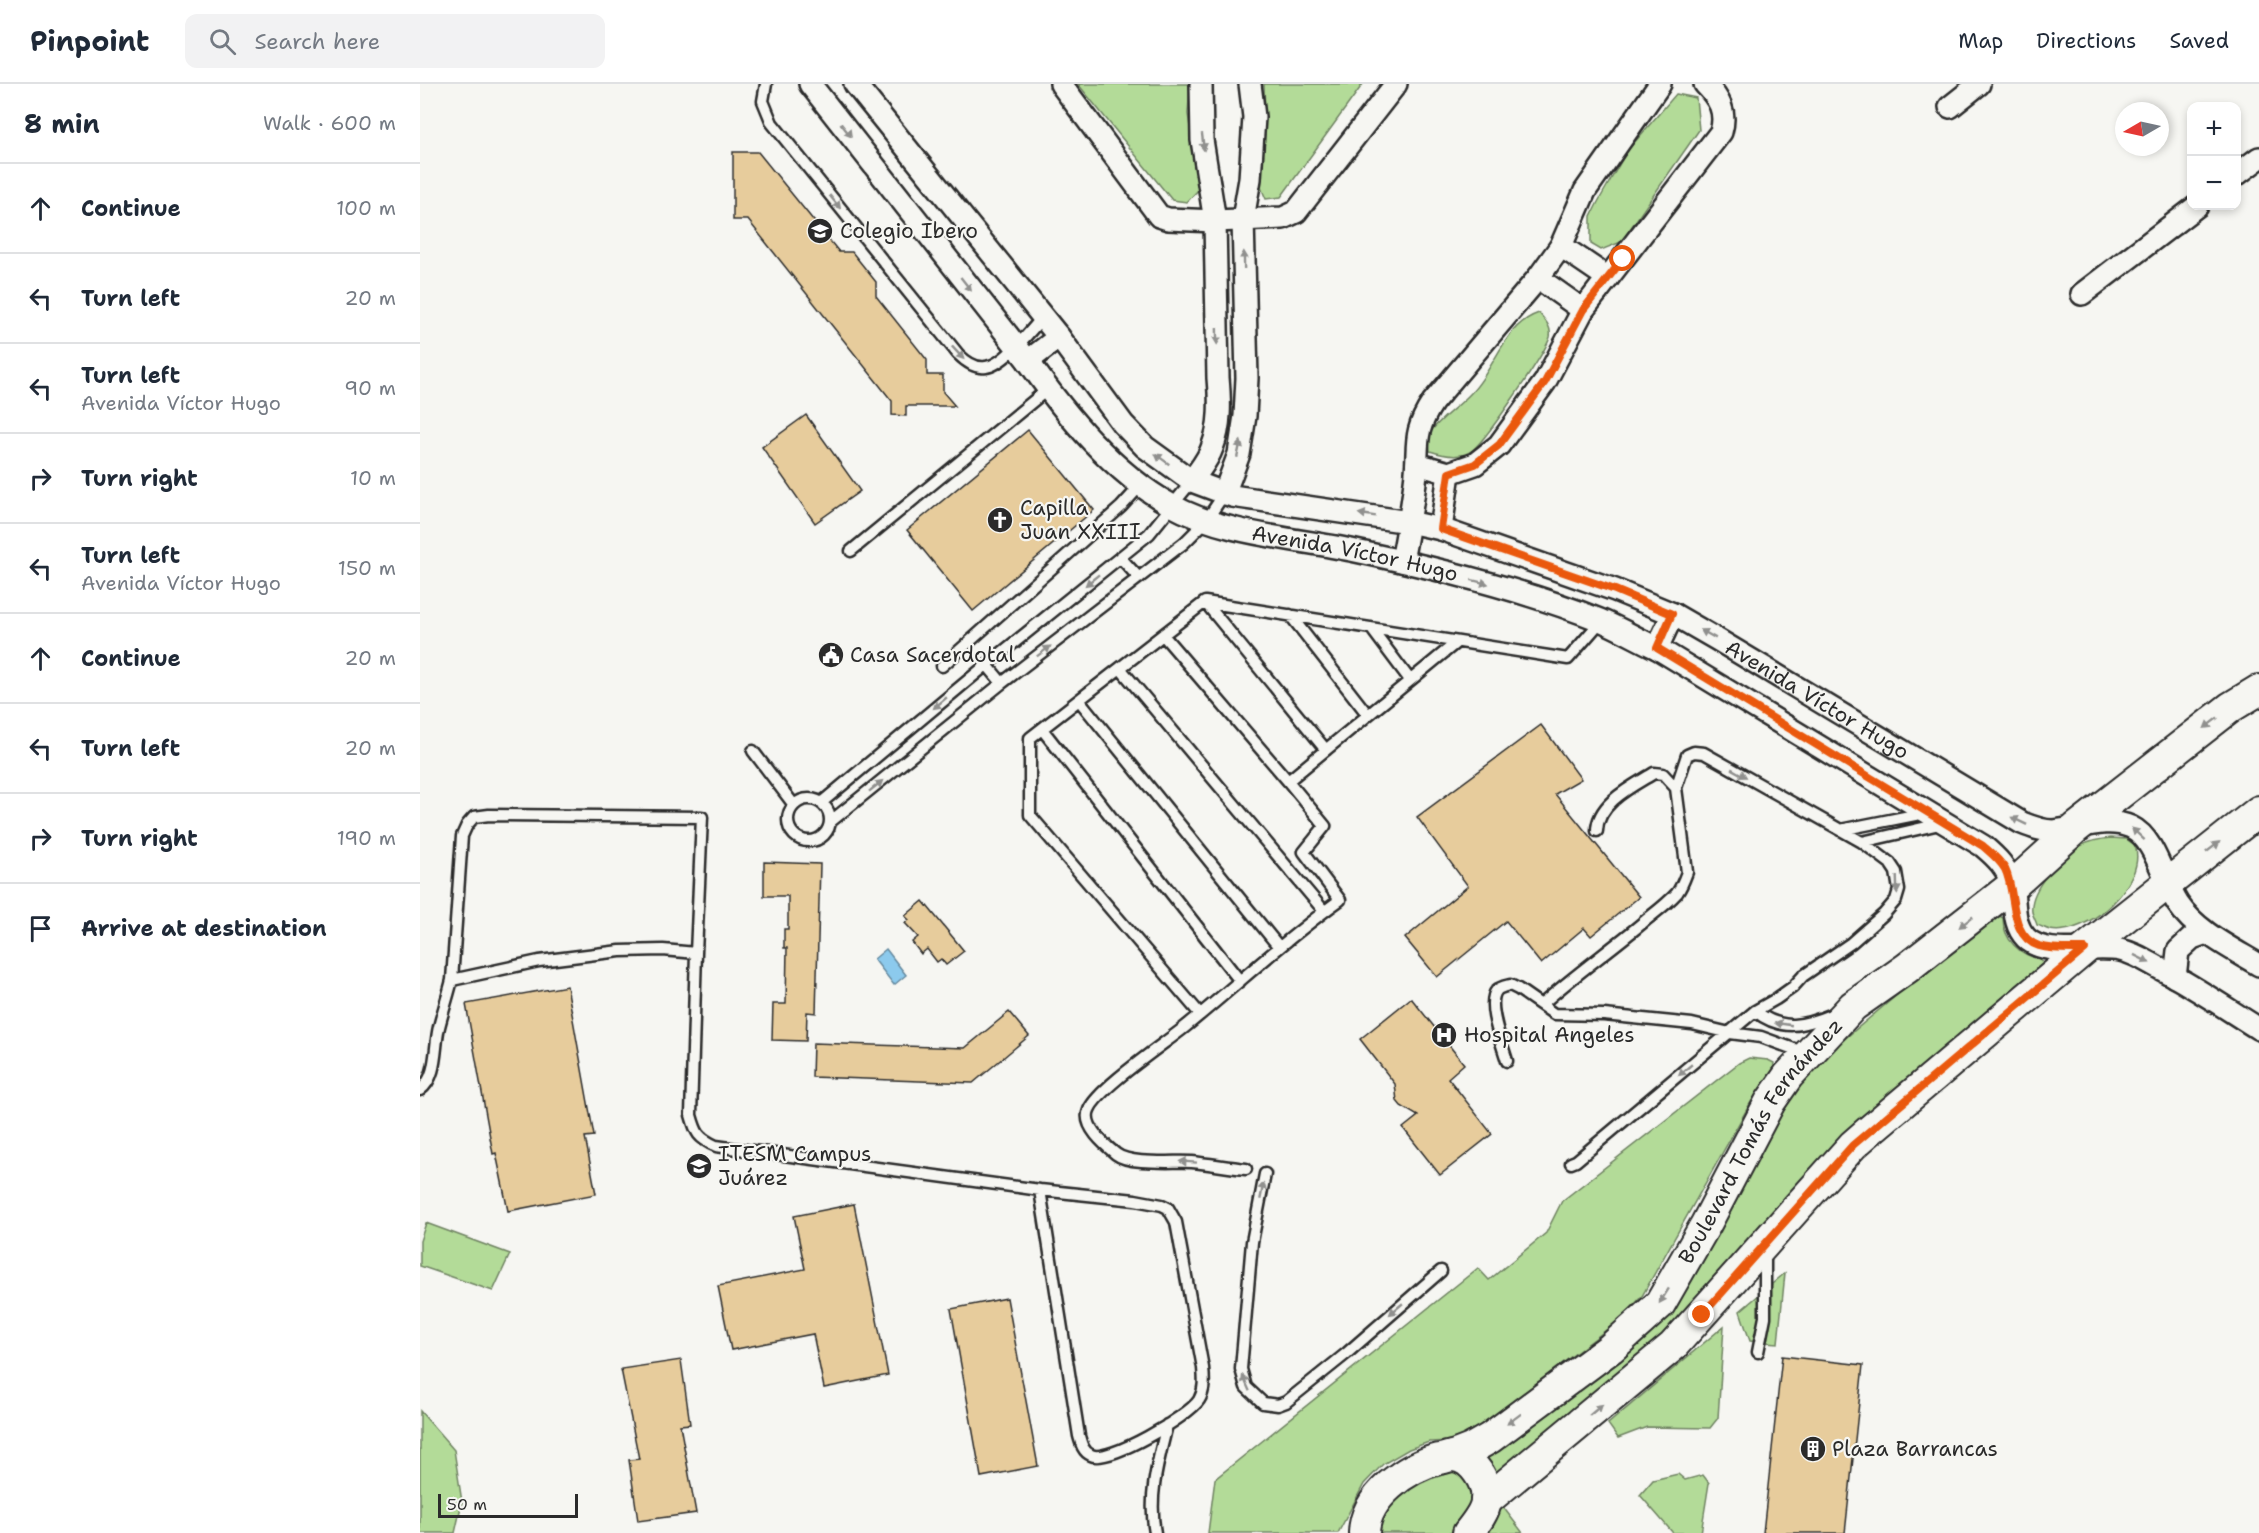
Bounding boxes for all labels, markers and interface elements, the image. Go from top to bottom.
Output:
search box [185,14,605,68]
text: Pinpoint [30,22,149,60]
icon: search [206,25,239,58]
text: Search here [254,27,380,56]
text: Map [1958,27,2003,55]
text: Directions [2036,27,2136,55]
text: Saved [2169,27,2229,55]
north arrow [2115,102,2169,156]
map controls [2187,102,2241,210]
button: + [2187,102,2241,156]
text: 8 min [24,106,100,141]
text: Walk · 600 m [263,110,396,136]
one-way arrow [839,122,852,138]
one-way arrow [1198,133,1208,152]
button: − [2187,156,2241,210]
icon: ahead [24,192,57,225]
text: Continue [81,194,181,223]
one-way arrow [829,194,842,210]
text: 100 m [336,195,396,221]
school or university icon: Colegio Ibero [805,216,835,246]
place label: Colegio Ibero [840,217,978,245]
route start [1609,245,1635,271]
one-way arrow [1239,250,1249,269]
one-way arrow [959,276,971,291]
icon: left [24,282,57,315]
text: Turn left [81,284,180,313]
text: 20 m [345,285,396,311]
one-way arrow [1212,327,1222,346]
one-way arrow [951,346,965,361]
text: Turn left [81,361,180,390]
icon: left [24,372,57,405]
text: 90 m [344,375,396,401]
text: Avenida Víctor Hugo [81,390,281,416]
one-way arrow [1235,440,1245,458]
one-way arrow [1155,453,1171,465]
icon: right [24,462,57,495]
text: Turn right [81,464,198,493]
text: 10 m [350,465,396,491]
place label: Capilla Juan XXIII [1020,494,1141,546]
church icon: Capilla Juan XXIII [985,505,1015,535]
one-way arrow [1357,511,1376,520]
street label: Avenida Víctor Hugo [1249,519,1461,588]
text: Turn left [81,541,180,570]
icon: left [24,552,57,585]
text: 150 m [338,555,396,581]
text: Avenida Víctor Hugo [81,570,281,596]
one-way arrow [1084,574,1099,586]
one-way arrow [1471,578,1489,587]
one-way arrow [1699,629,1716,639]
street label: Avenida Víctor Hugo [1720,634,1914,766]
public building icon: Casa Sacerdotal [816,640,846,670]
place label: Casa Sacerdotal [850,641,1015,669]
icon: ahead [24,642,57,675]
text: Continue [81,644,181,673]
one-way arrow [1036,644,1052,657]
text: 20 m [345,645,396,671]
one-way arrow [932,697,948,710]
one-way arrow [2203,716,2219,729]
icon: left [24,732,57,765]
text: Turn left [81,734,180,763]
text: 20 m [345,735,396,761]
one-way arrow [1731,768,1747,779]
one-way arrow [868,780,883,792]
one-way arrow [2011,817,2028,826]
icon: right [24,822,57,855]
text: Turn right [81,824,198,853]
text: 190 m [337,825,396,851]
one-way arrow [2131,827,2146,841]
one-way arrow [2205,841,2221,854]
one-way arrow [1893,875,1902,894]
icon: arrive [24,912,57,945]
text: Arrive at destination [81,914,327,943]
one-way arrow [1958,915,1974,928]
one-way arrow [2133,954,2150,963]
street label: Boulevard Tomás Fernández [1672,1012,1849,1269]
one-way arrow [1773,1019,1792,1028]
hospital icon: Hospital Angeles [1429,1020,1459,1050]
place label: Hospital Angeles [1464,1021,1635,1049]
one-way arrow [1677,1064,1693,1077]
place label: ITESM Campus Juárez [718,1140,871,1192]
school or university icon: ITESM Campus Juárez [684,1151,714,1181]
one-way arrow [1179,1158,1198,1167]
one-way arrow [1258,1181,1267,1200]
one-way arrow [1659,1288,1670,1304]
route end [1688,1301,1714,1327]
one-way arrow [1388,1303,1404,1316]
one-way arrow [1241,1373,1251,1391]
one-way arrow [1588,1404,1603,1417]
one-way arrow [1507,1413,1522,1425]
building icon: Plaza Barrancas [1798,1434,1828,1464]
place label: Plaza Barrancas [1832,1435,1998,1463]
scale bar [438,1491,578,1518]
text: 50 m [447,1494,487,1515]

